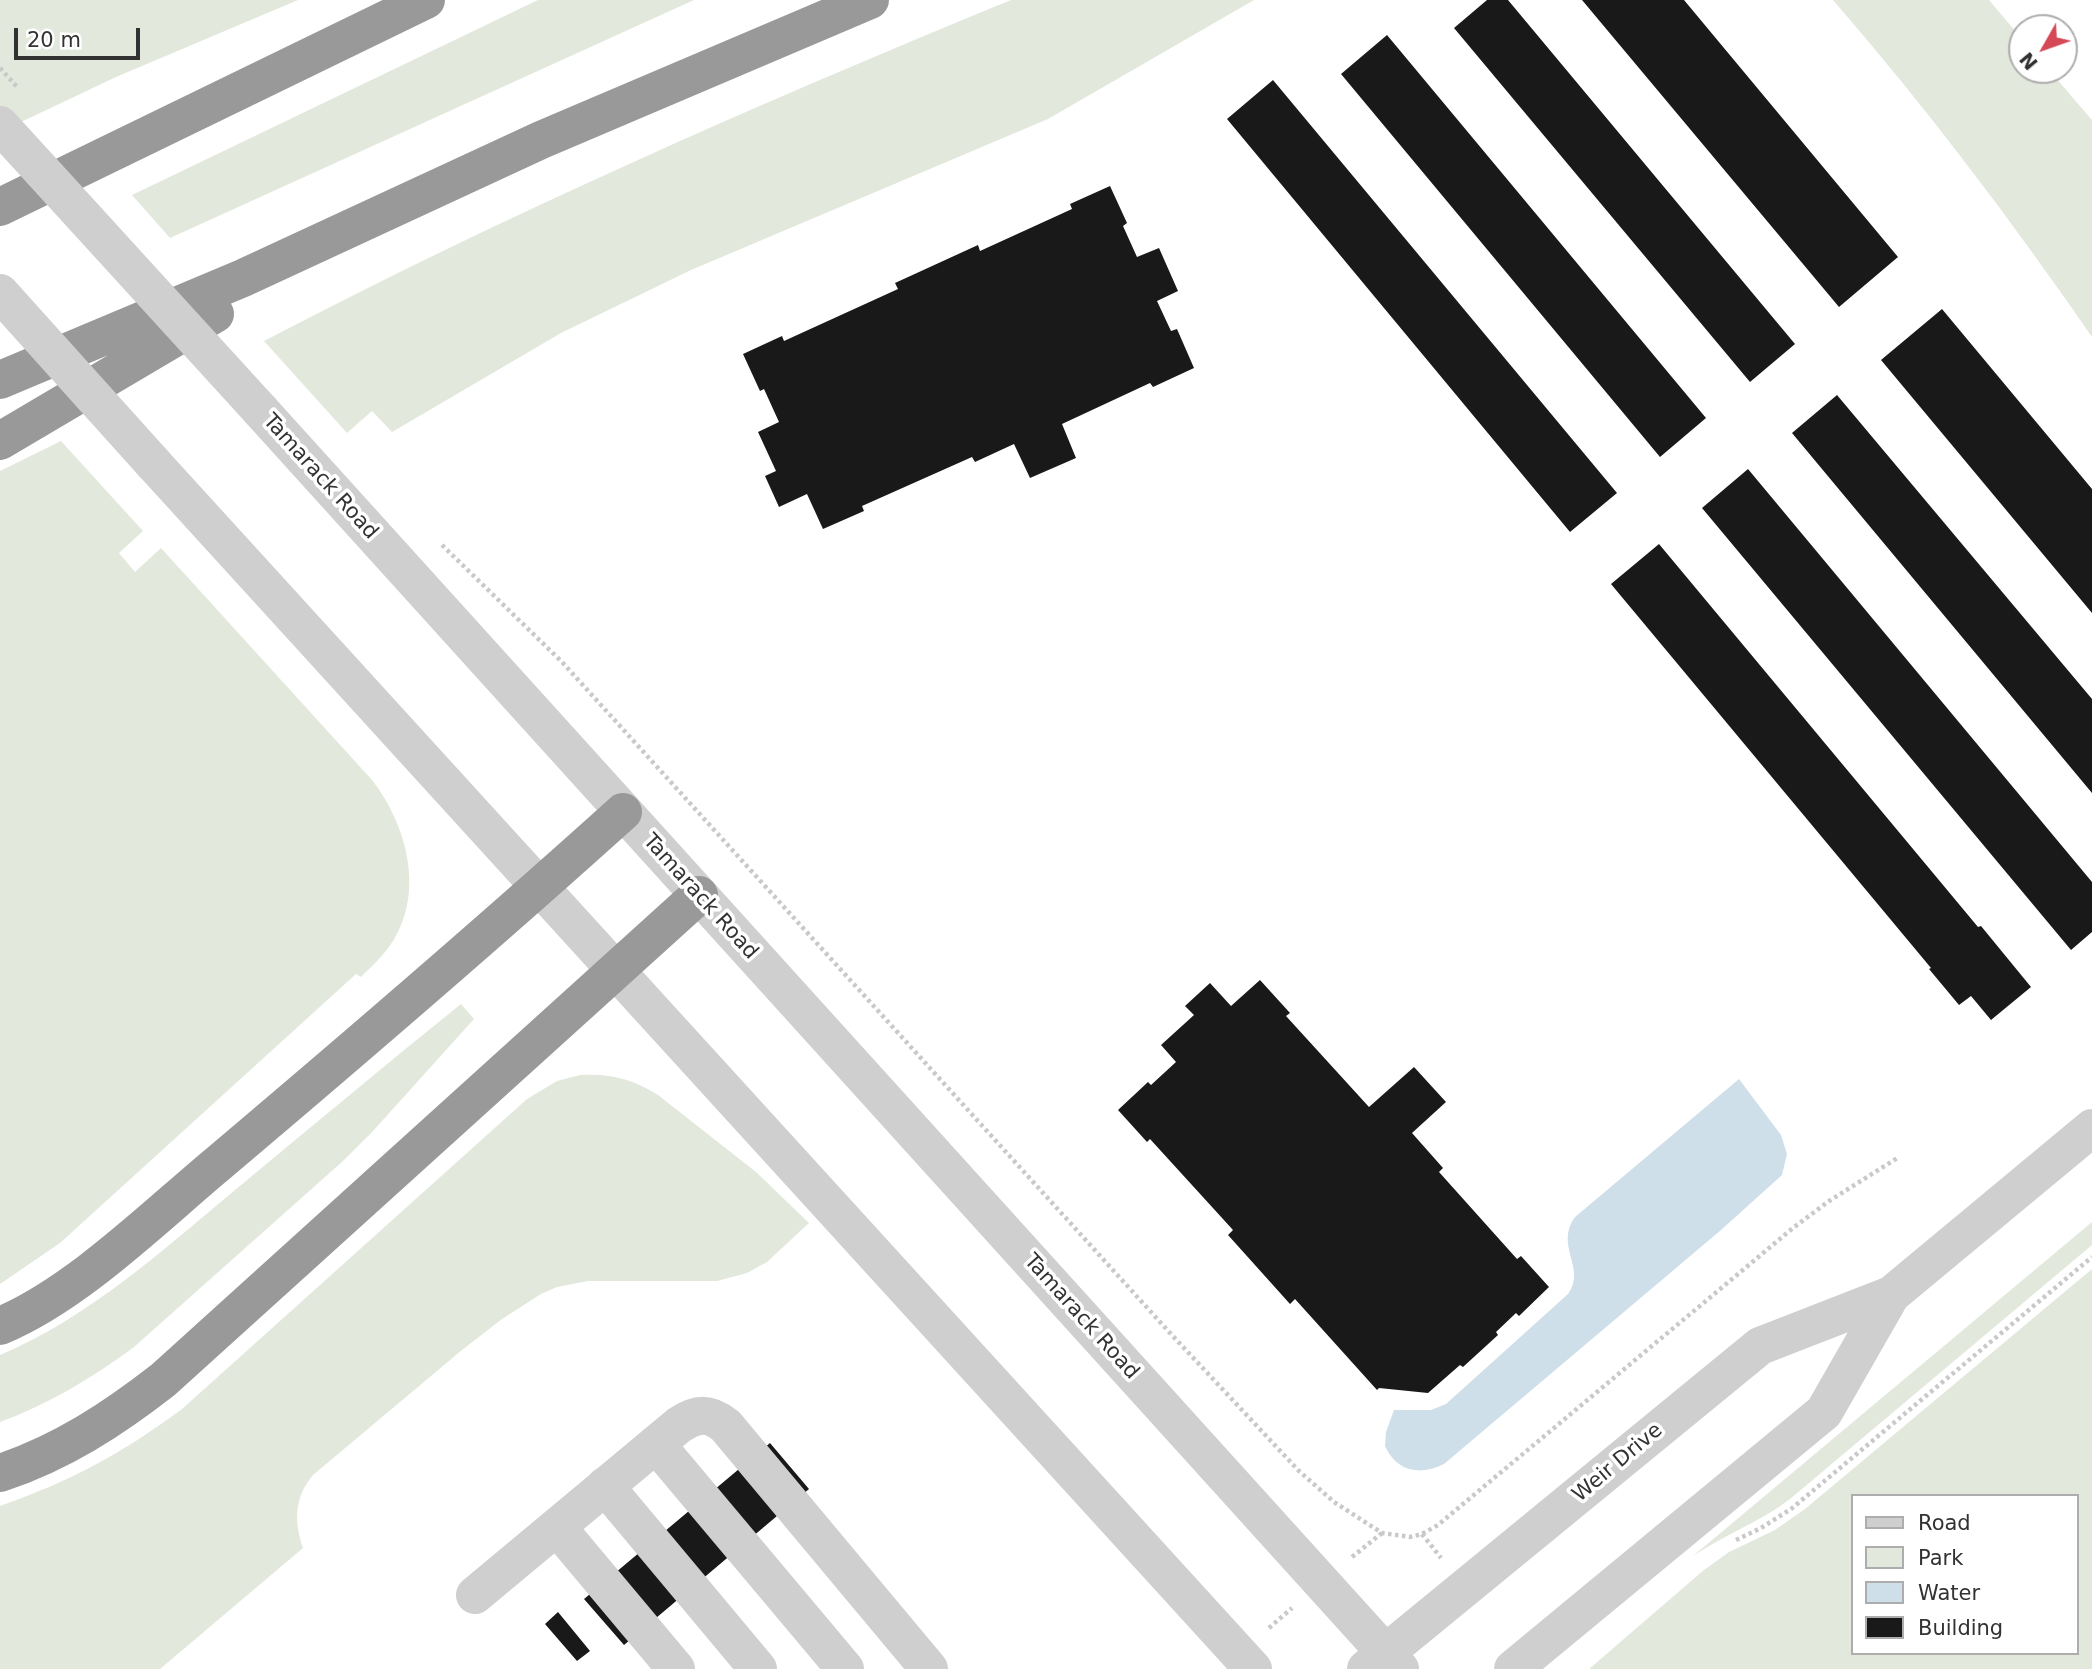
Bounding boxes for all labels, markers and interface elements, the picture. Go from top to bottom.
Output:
scale bar [18,14,144,58]
north arrow [2008,14,2078,84]
text: 20 m [27,28,81,52]
text: N [2015,48,2042,74]
street label: Tamarack Road [257,409,383,545]
street label: Tamarack Road [637,829,763,965]
street label: Tamarack Road [1018,1249,1144,1385]
street label: Weir Drive [1568,1418,1668,1508]
legend [1850,1494,2078,1655]
text: Road [1918,1511,1971,1535]
text: Park [1918,1546,1963,1570]
text: Water [1918,1581,1980,1605]
text: Building [1918,1616,2003,1640]

